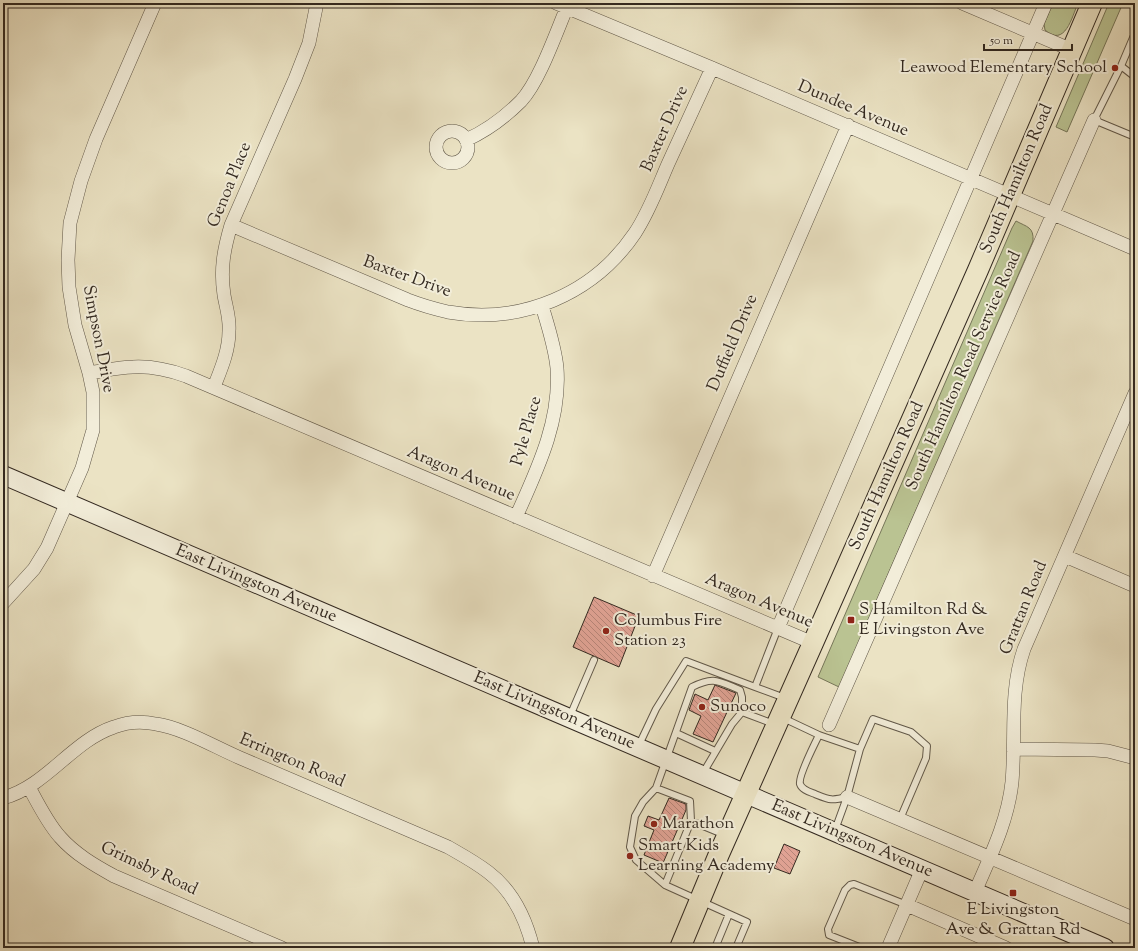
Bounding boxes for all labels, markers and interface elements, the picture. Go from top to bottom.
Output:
scale bar [984,26,1072,52]
text: 50 m [989,32,1013,50]
place label: Leawood Elementary School [900,56,1107,80]
marker: Leawood Elementary School [1110,63,1120,73]
street label: Dundee Avenue [794,75,912,143]
street label: Baxter Drive [635,82,695,176]
street label: South Hamilton Road [975,100,1060,258]
street label: Genoa Place [202,139,258,231]
street label: South Hamilton Road Service Road [900,247,1028,494]
street label: Baxter Drive [360,250,455,304]
street label: Simpson Drive [76,283,120,395]
street label: Duffield Drive [702,291,764,395]
street label: Pyle Place [506,393,548,469]
street label: South Hamilton Road [843,398,931,554]
street label: Aragon Avenue [403,440,519,508]
street label: East Livingston Avenue [172,539,341,629]
street label: Grattan Road [994,557,1054,659]
street label: Aragon Avenue [701,567,817,635]
place label: S Hamilton Rd & E Livingston Ave [859,598,988,642]
place label: Columbus Fire Station 23 [614,609,722,653]
marker: S Hamilton Rd & E Livingston Ave [846,615,856,625]
marker: Columbus Fire Station 23 [601,626,611,636]
street label: East Livingston Avenue [470,666,639,756]
place label: Sunoco [710,695,766,719]
marker: Sunoco [697,702,707,712]
street label: Errington Road [235,728,349,794]
street label: East Livingston Avenue [768,794,937,884]
place label: Marathon [662,812,734,836]
marker: Marathon [649,819,659,829]
place label: Smart Kids Learning Academy [638,834,775,878]
street label: Grimsby Road [96,836,202,902]
marker: Smart Kids Learning Academy [625,851,635,861]
marker: E Livingston Ave & Grattan Rd [1008,888,1018,898]
place label: E Livingston Ave & Grattan Rd [946,898,1081,942]

